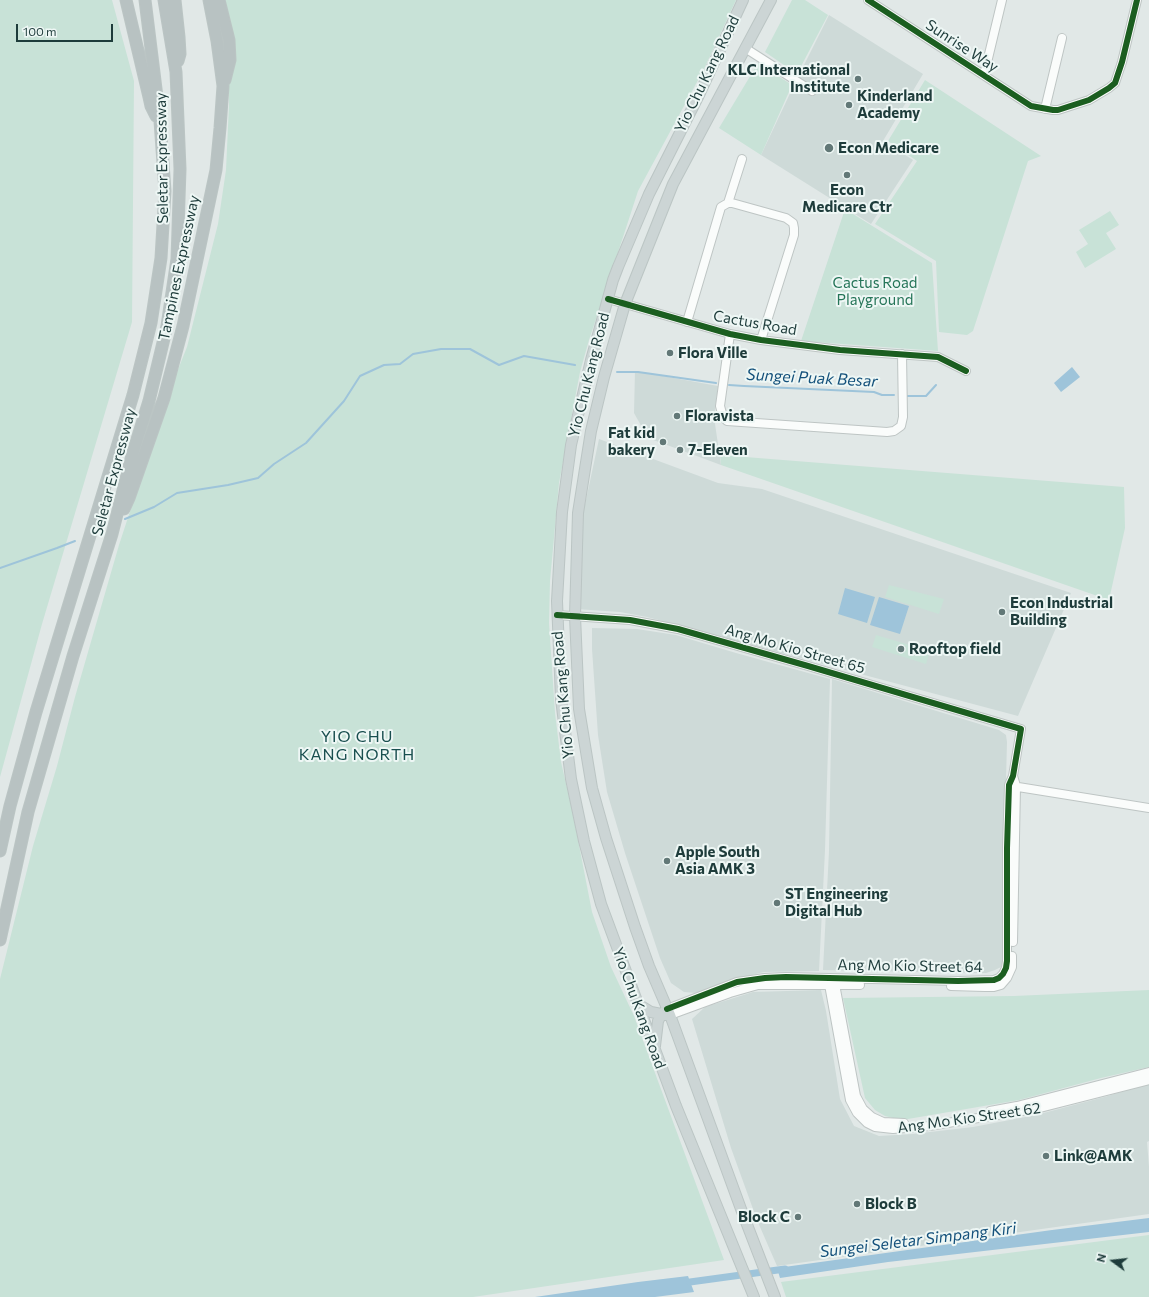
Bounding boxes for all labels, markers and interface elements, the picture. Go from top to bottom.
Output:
street label: Yio Chu Kang Road [671,12,743,136]
scale bar [18,16,115,42]
street label: Sunrise Way [922,16,1002,76]
text: 100 m [23,24,57,38]
place label: KLC International Institute [727,61,850,96]
marker: KLC International Institute [853,74,863,84]
place label: Kinderland Academy [857,87,933,122]
street label: Seletar Expressway [152,92,172,224]
marker: Kinderland Academy [844,100,854,110]
place label: Econ Medicare [838,139,939,157]
marker: Econ Medicare [823,142,835,154]
marker: Econ Medicare Ctr [842,170,852,180]
place label: Econ Medicare Ctr [802,181,892,216]
street label: Tampines Expressway [155,194,203,342]
park label: Cactus Road Playground [833,274,917,309]
street label: Cactus Road [712,307,798,339]
street label: Yio Chu Kang Road [565,311,613,439]
place label: Flora Ville [678,344,747,362]
marker: Flora Ville [665,348,675,358]
water label: Sungei Puak Besar [746,365,878,391]
street label: Seletar Expressway [88,406,140,538]
place label: Floravista [685,407,754,425]
marker: Floravista [672,411,682,421]
place label: Fat kid bakery [608,424,655,459]
marker: Fat kid bakery [658,437,668,447]
place label: 7-Eleven [688,441,748,459]
marker: 7-Eleven [675,445,685,455]
place label: Econ Industrial Building [1010,594,1113,629]
marker: Econ Industrial Building [997,607,1007,617]
street label: Ang Mo Kio Street 65 [723,620,867,678]
street label: Yio Chu Kang Road [548,630,578,760]
place label: Rooftop field [909,640,1001,658]
marker: Rooftop field [896,644,906,654]
district label: YIO CHU KANG NORTH [299,727,415,765]
place label: Apple South Asia AMK 3 [675,843,760,878]
marker: Apple South Asia AMK 3 [662,856,672,866]
place label: ST Engineering Digital Hub [785,885,888,920]
marker: ST Engineering Digital Hub [772,898,782,908]
street label: Yio Chu Kang Road [609,945,669,1071]
street label: Ang Mo Kio Street 64 [837,956,983,976]
street label: Ang Mo Kio Street 62 [896,1099,1042,1137]
place label: Link@AMK [1054,1147,1132,1165]
marker: Link@AMK [1041,1151,1051,1161]
place label: Block B [865,1195,917,1213]
marker: Block B [852,1199,862,1209]
place label: Block C [738,1208,790,1226]
marker: Block C [793,1212,803,1222]
water label: Sungei Seletar Simpang Kiri [819,1218,1017,1262]
north arrow [1093,1241,1133,1281]
text: N [1094,1252,1108,1263]

